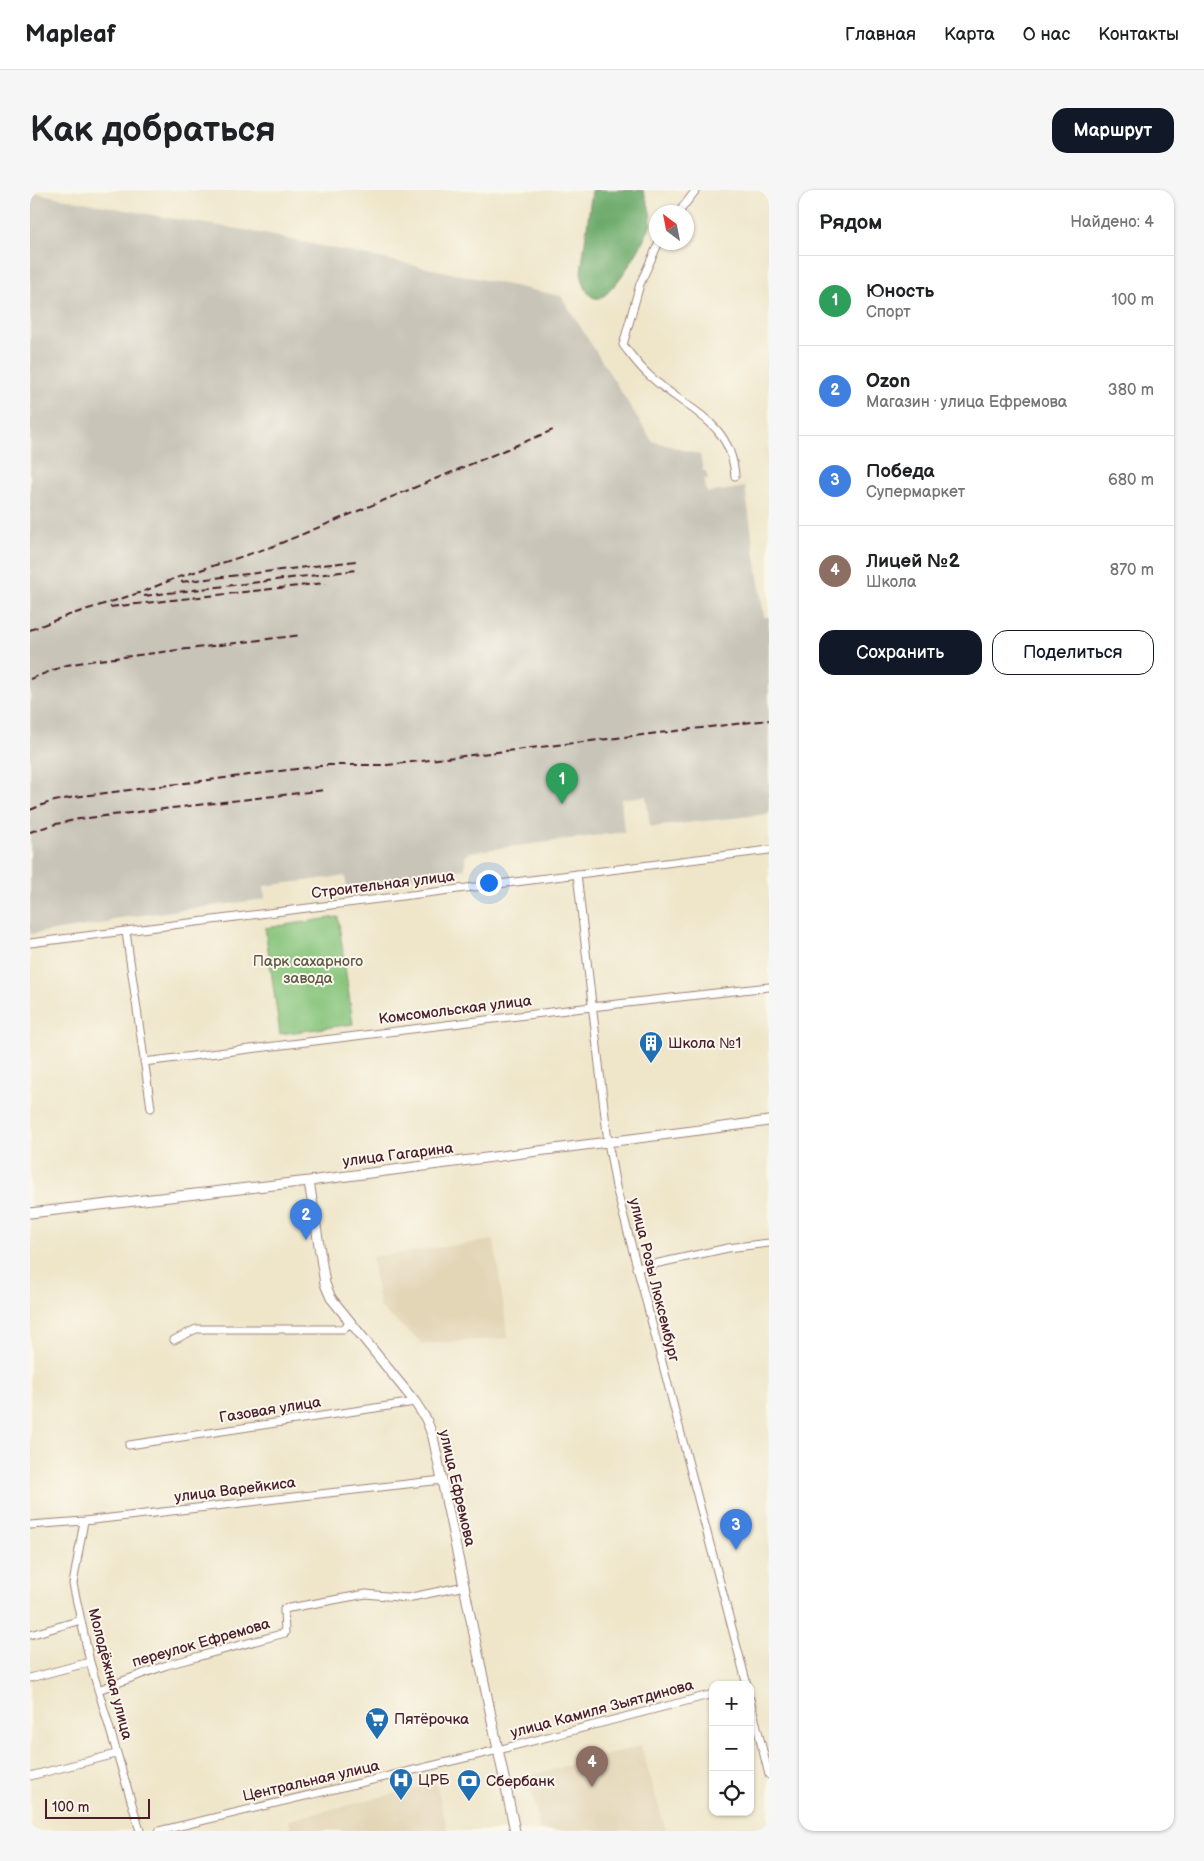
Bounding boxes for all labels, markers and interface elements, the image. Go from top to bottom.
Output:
text: Mapleaf [25,20,116,49]
text: Главная [845,24,916,45]
text: Карта [944,24,995,45]
text: О нас [1023,24,1070,45]
text: Контакты [1098,24,1179,45]
button: Маршрут [1052,108,1174,153]
text: Как добраться [30,109,276,152]
north arrow [649,205,694,250]
text: Рядом [819,210,882,235]
text: Найдено: 4 [1070,213,1154,232]
text: Юность [866,280,934,303]
text: 1 [832,291,838,310]
text: 100 m [1111,291,1154,310]
text: Спорт [866,303,911,322]
text: Ozon [866,370,910,393]
text: 2 [830,381,840,400]
text: 380 m [1108,381,1154,400]
text: Магазин · улица Ефремова [866,393,1067,412]
text: Победа [866,460,935,483]
text: 3 [830,471,840,490]
text: 680 m [1108,471,1154,490]
text: Супермаркет [866,483,965,502]
text: Лицей №2 [866,550,960,573]
text: 4 [830,561,840,580]
text: 870 m [1110,561,1154,580]
text: Школа [866,573,916,592]
button: Сохранить [819,630,982,675]
button: Поделиться [992,630,1154,675]
pin: 1 [546,763,578,804]
street label: Строительная улица [310,867,456,903]
your location [476,870,502,896]
park label: Парк сахарного завода [253,952,363,988]
street label: Комсомольская улица [377,991,533,1029]
building icon: Школа №1 [638,1030,664,1064]
place label: Школа №1 [668,1034,741,1053]
street label: улица Гагарина [342,1139,454,1171]
street label: улица Розы Люксембург [624,1196,684,1364]
pin: 2 [290,1199,322,1240]
street label: Газовая улица [218,1393,322,1427]
street label: улица Ефремова [434,1428,480,1548]
street label: улица Варейкиса [173,1473,297,1507]
pin: 3 [720,1509,752,1550]
street label: Молодёжная улица [83,1606,137,1742]
street label: переулок Ефремова [130,1614,272,1672]
street label: улица Камиля Зыятдинова [508,1675,696,1743]
map controls [709,1681,754,1816]
button: + [709,1681,754,1726]
supermarket icon: Пятёрочка [364,1706,390,1740]
place label: Пятёрочка [394,1710,469,1729]
button: − [709,1726,754,1771]
pin: 4 [576,1746,608,1787]
street label: Центральная улица [241,1756,381,1806]
hospital icon: ЦРБ [388,1767,414,1801]
bank icon: Сбербанк [456,1768,482,1802]
place label: ЦРБ [418,1771,450,1790]
button: locate [709,1771,754,1816]
place label: Сбербанк [486,1772,555,1791]
scale bar [45,1796,150,1819]
text: 100 m [52,1799,89,1816]

